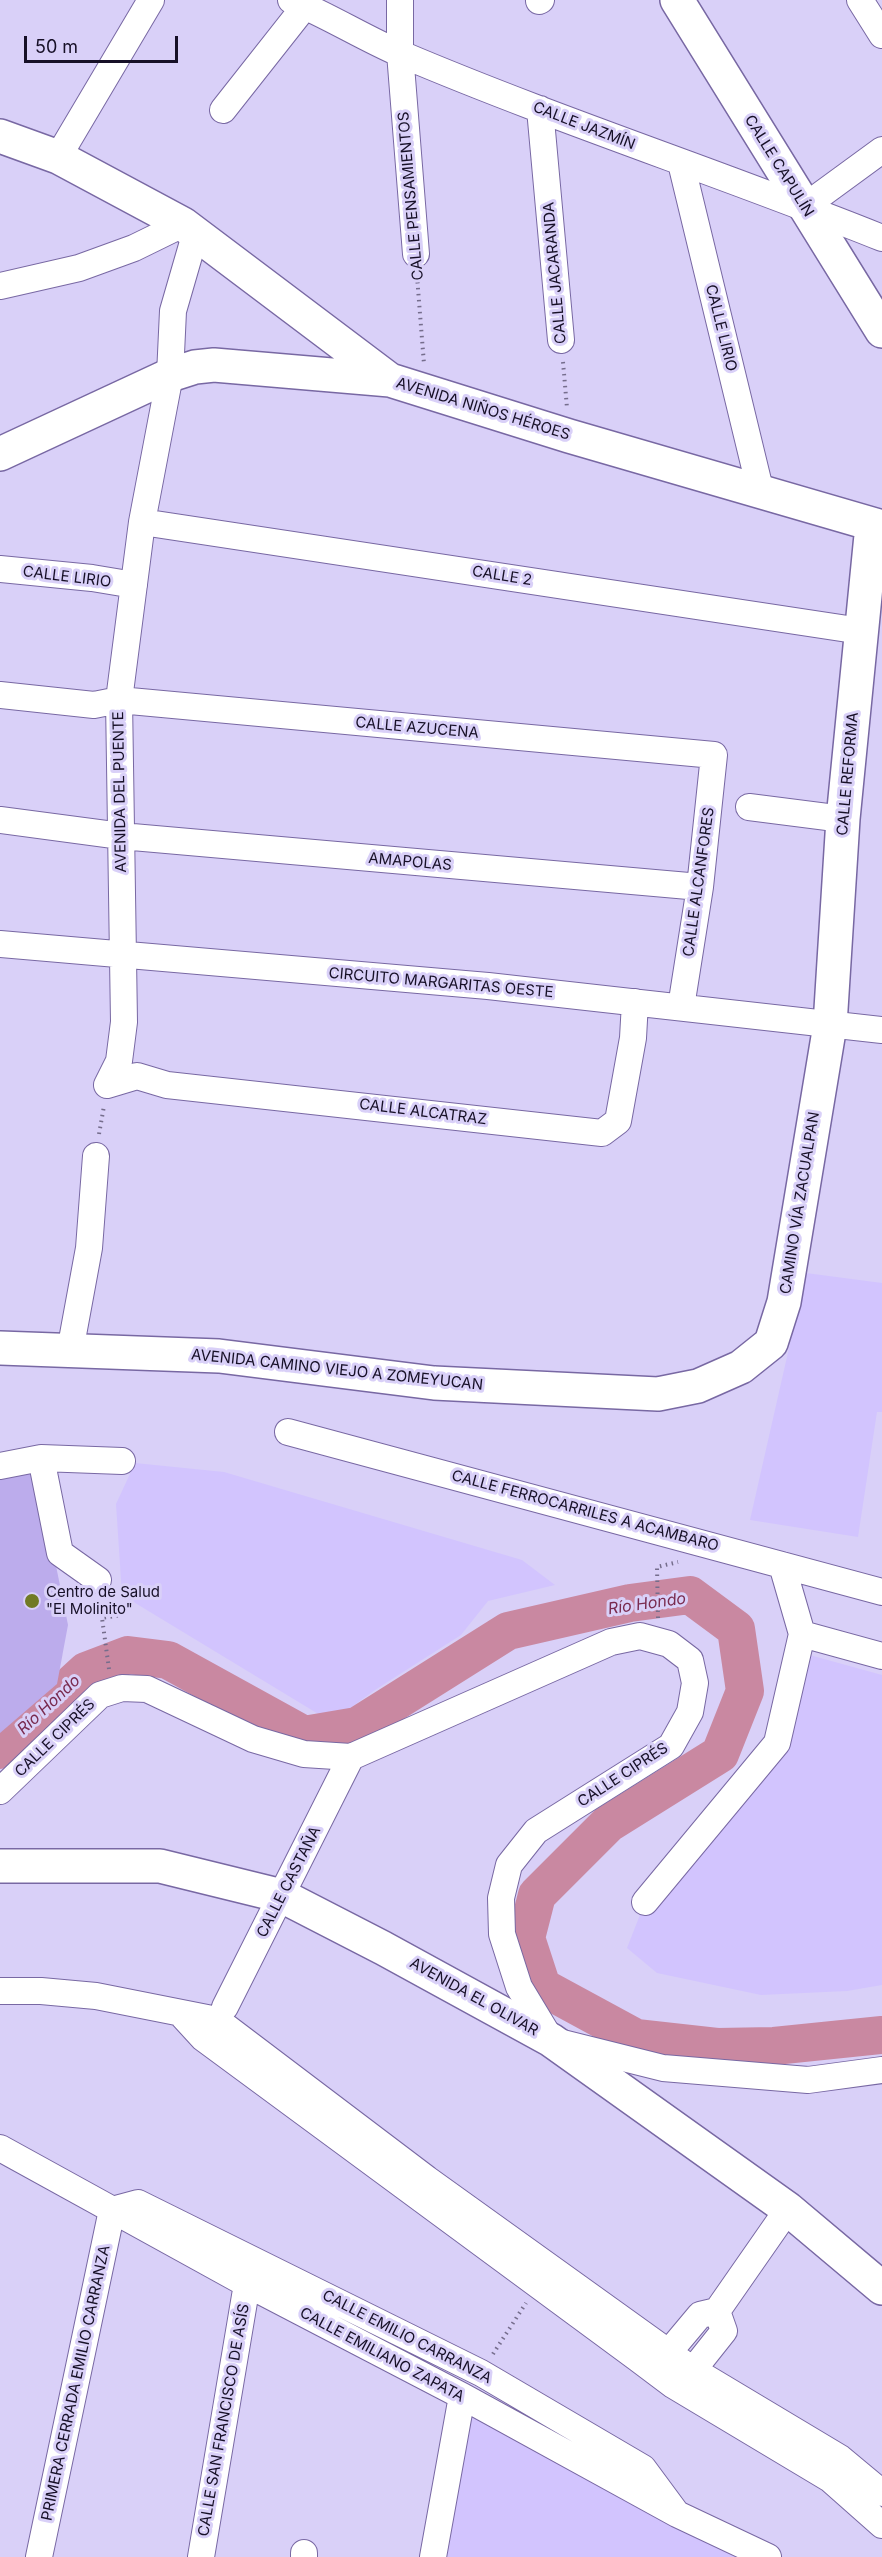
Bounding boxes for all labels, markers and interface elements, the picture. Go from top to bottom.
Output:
scale bar [27,24,182,62]
text: 50 m [35,36,78,57]
street label: CALLE JAZMÍN [530,98,638,154]
street label: CALLE PENSAMIENTOS [395,111,427,281]
street label: CALLE CAPULÍN [740,112,818,220]
street label: CALLE JACARANDA [540,201,570,345]
street label: CALLE LIRIO [702,283,740,373]
street label: AVENIDA NIÑOS HÉROES [394,374,572,444]
street label: CALLE 2 [471,562,533,590]
street label: CALLE LIRIO [22,563,112,591]
street label: AVENIDA DEL PUENTE [110,711,130,873]
street label: CALLE REFORMA [834,712,862,836]
street label: CALLE AZUCENA [355,714,479,742]
street label: CALLE ALCANFORES [680,806,718,958]
street label: AMAPOLAS [367,849,453,875]
street label: CIRCUITO MARGARITAS OESTE [328,964,554,1002]
street label: CALLE ALCATRAZ [358,1095,488,1129]
street label: CAMINO VÍA ZACUALPAN [777,1110,823,1296]
street label: AVENIDA CAMINO VIEJO A ZOMEYUCAN [190,1346,484,1394]
street label: CALLE FERROCARRILES A ACAMBARO [449,1467,721,1555]
place label: Centro de Salud "El Molinito" [46,1583,160,1618]
water label: Río Hondo [607,1589,687,1619]
marker: Centro de Salud "El Molinito" [23,1592,41,1610]
water label: Río Hondo [14,1671,84,1739]
street label: CALLE CIPRÉS [11,1695,99,1781]
street label: CALLE CIPRÉS [574,1739,672,1811]
street label: CALLE CASTAÑA [253,1823,325,1941]
street label: AVENIDA EL OLIVAR [407,1954,541,2040]
street label: PRIMERA CERRADA EMILIO CARRANZA [38,2244,114,2522]
street label: CALLE EMILIO CARRANZA [319,2286,495,2388]
street label: CALLE SAN FRANCISCO DE ASÍS [195,2302,253,2538]
street label: CALLE EMILIANO ZAPATA [297,2304,467,2406]

